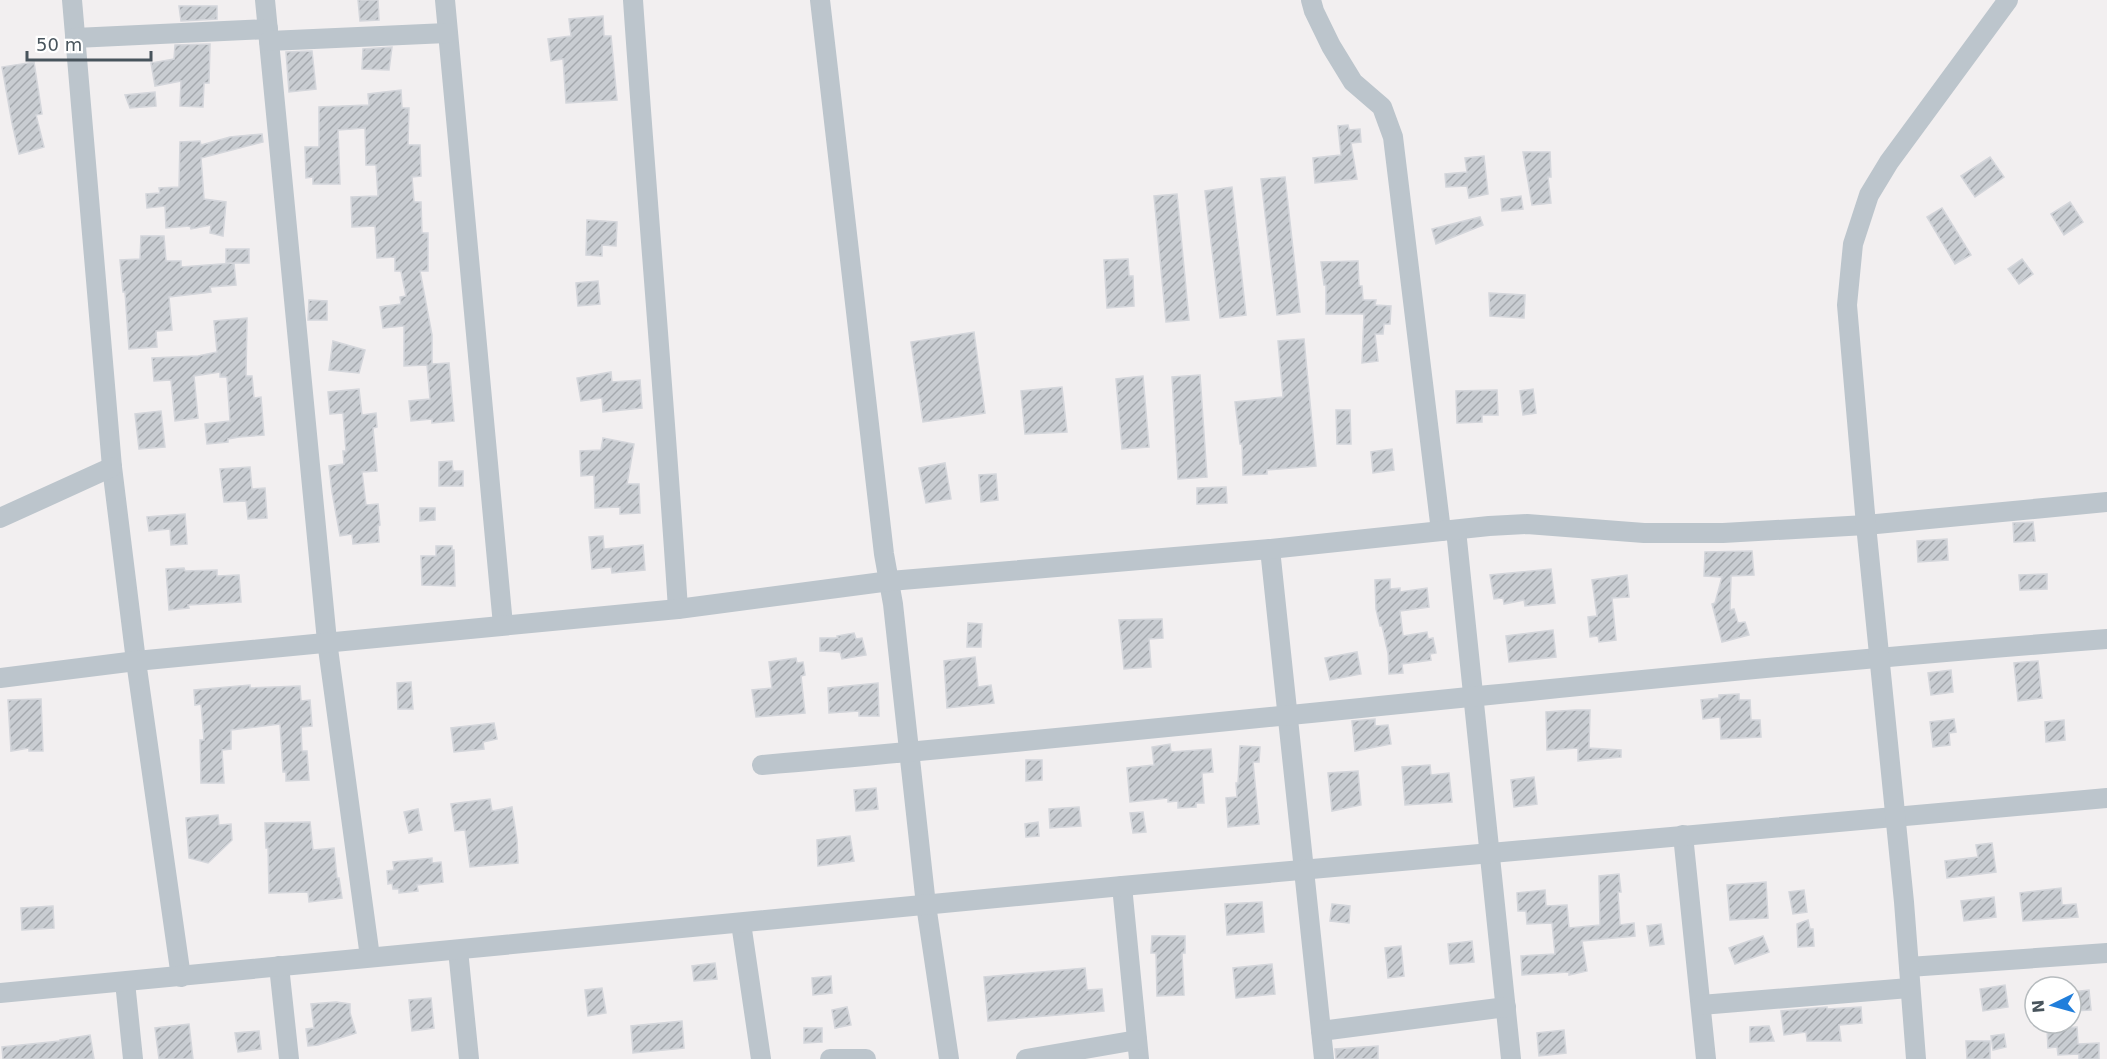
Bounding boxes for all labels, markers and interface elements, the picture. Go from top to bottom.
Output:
scale bar [27,24,152,62]
text: 50 m [36,34,82,55]
north arrow [2023,975,2083,1035]
text: N [2029,999,2049,1014]

